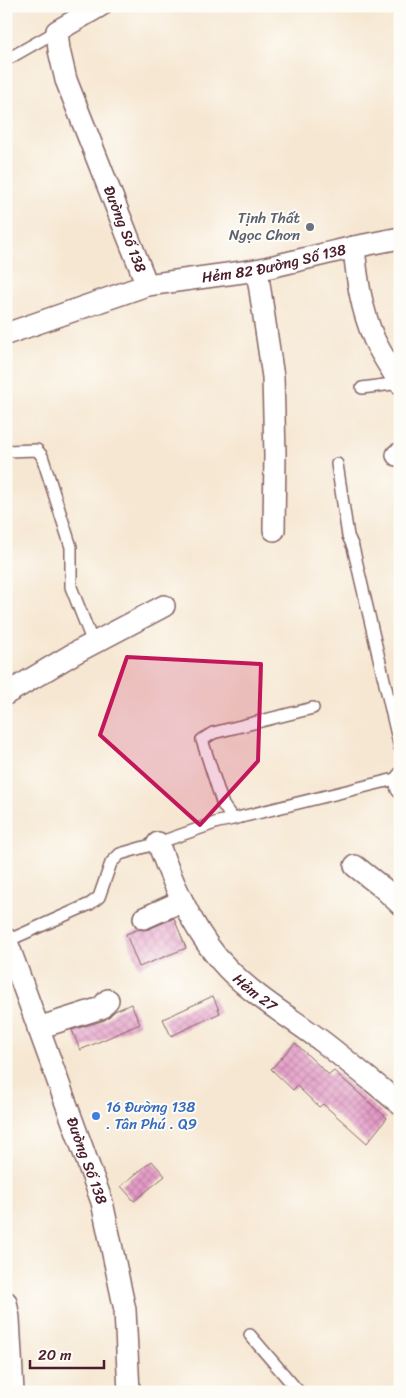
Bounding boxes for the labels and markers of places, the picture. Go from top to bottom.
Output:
place label: Tịnh Thất Ngọc Chơn [229,205,300,248]
marker: Tịnh Thất Ngọc Chơn [304,221,316,233]
place label: 16 Đường 138 . Tân Phú . Q9 [106,1094,197,1137]
marker: 16 Đường 138 . Tân Phú . Q9 [90,1110,102,1122]

